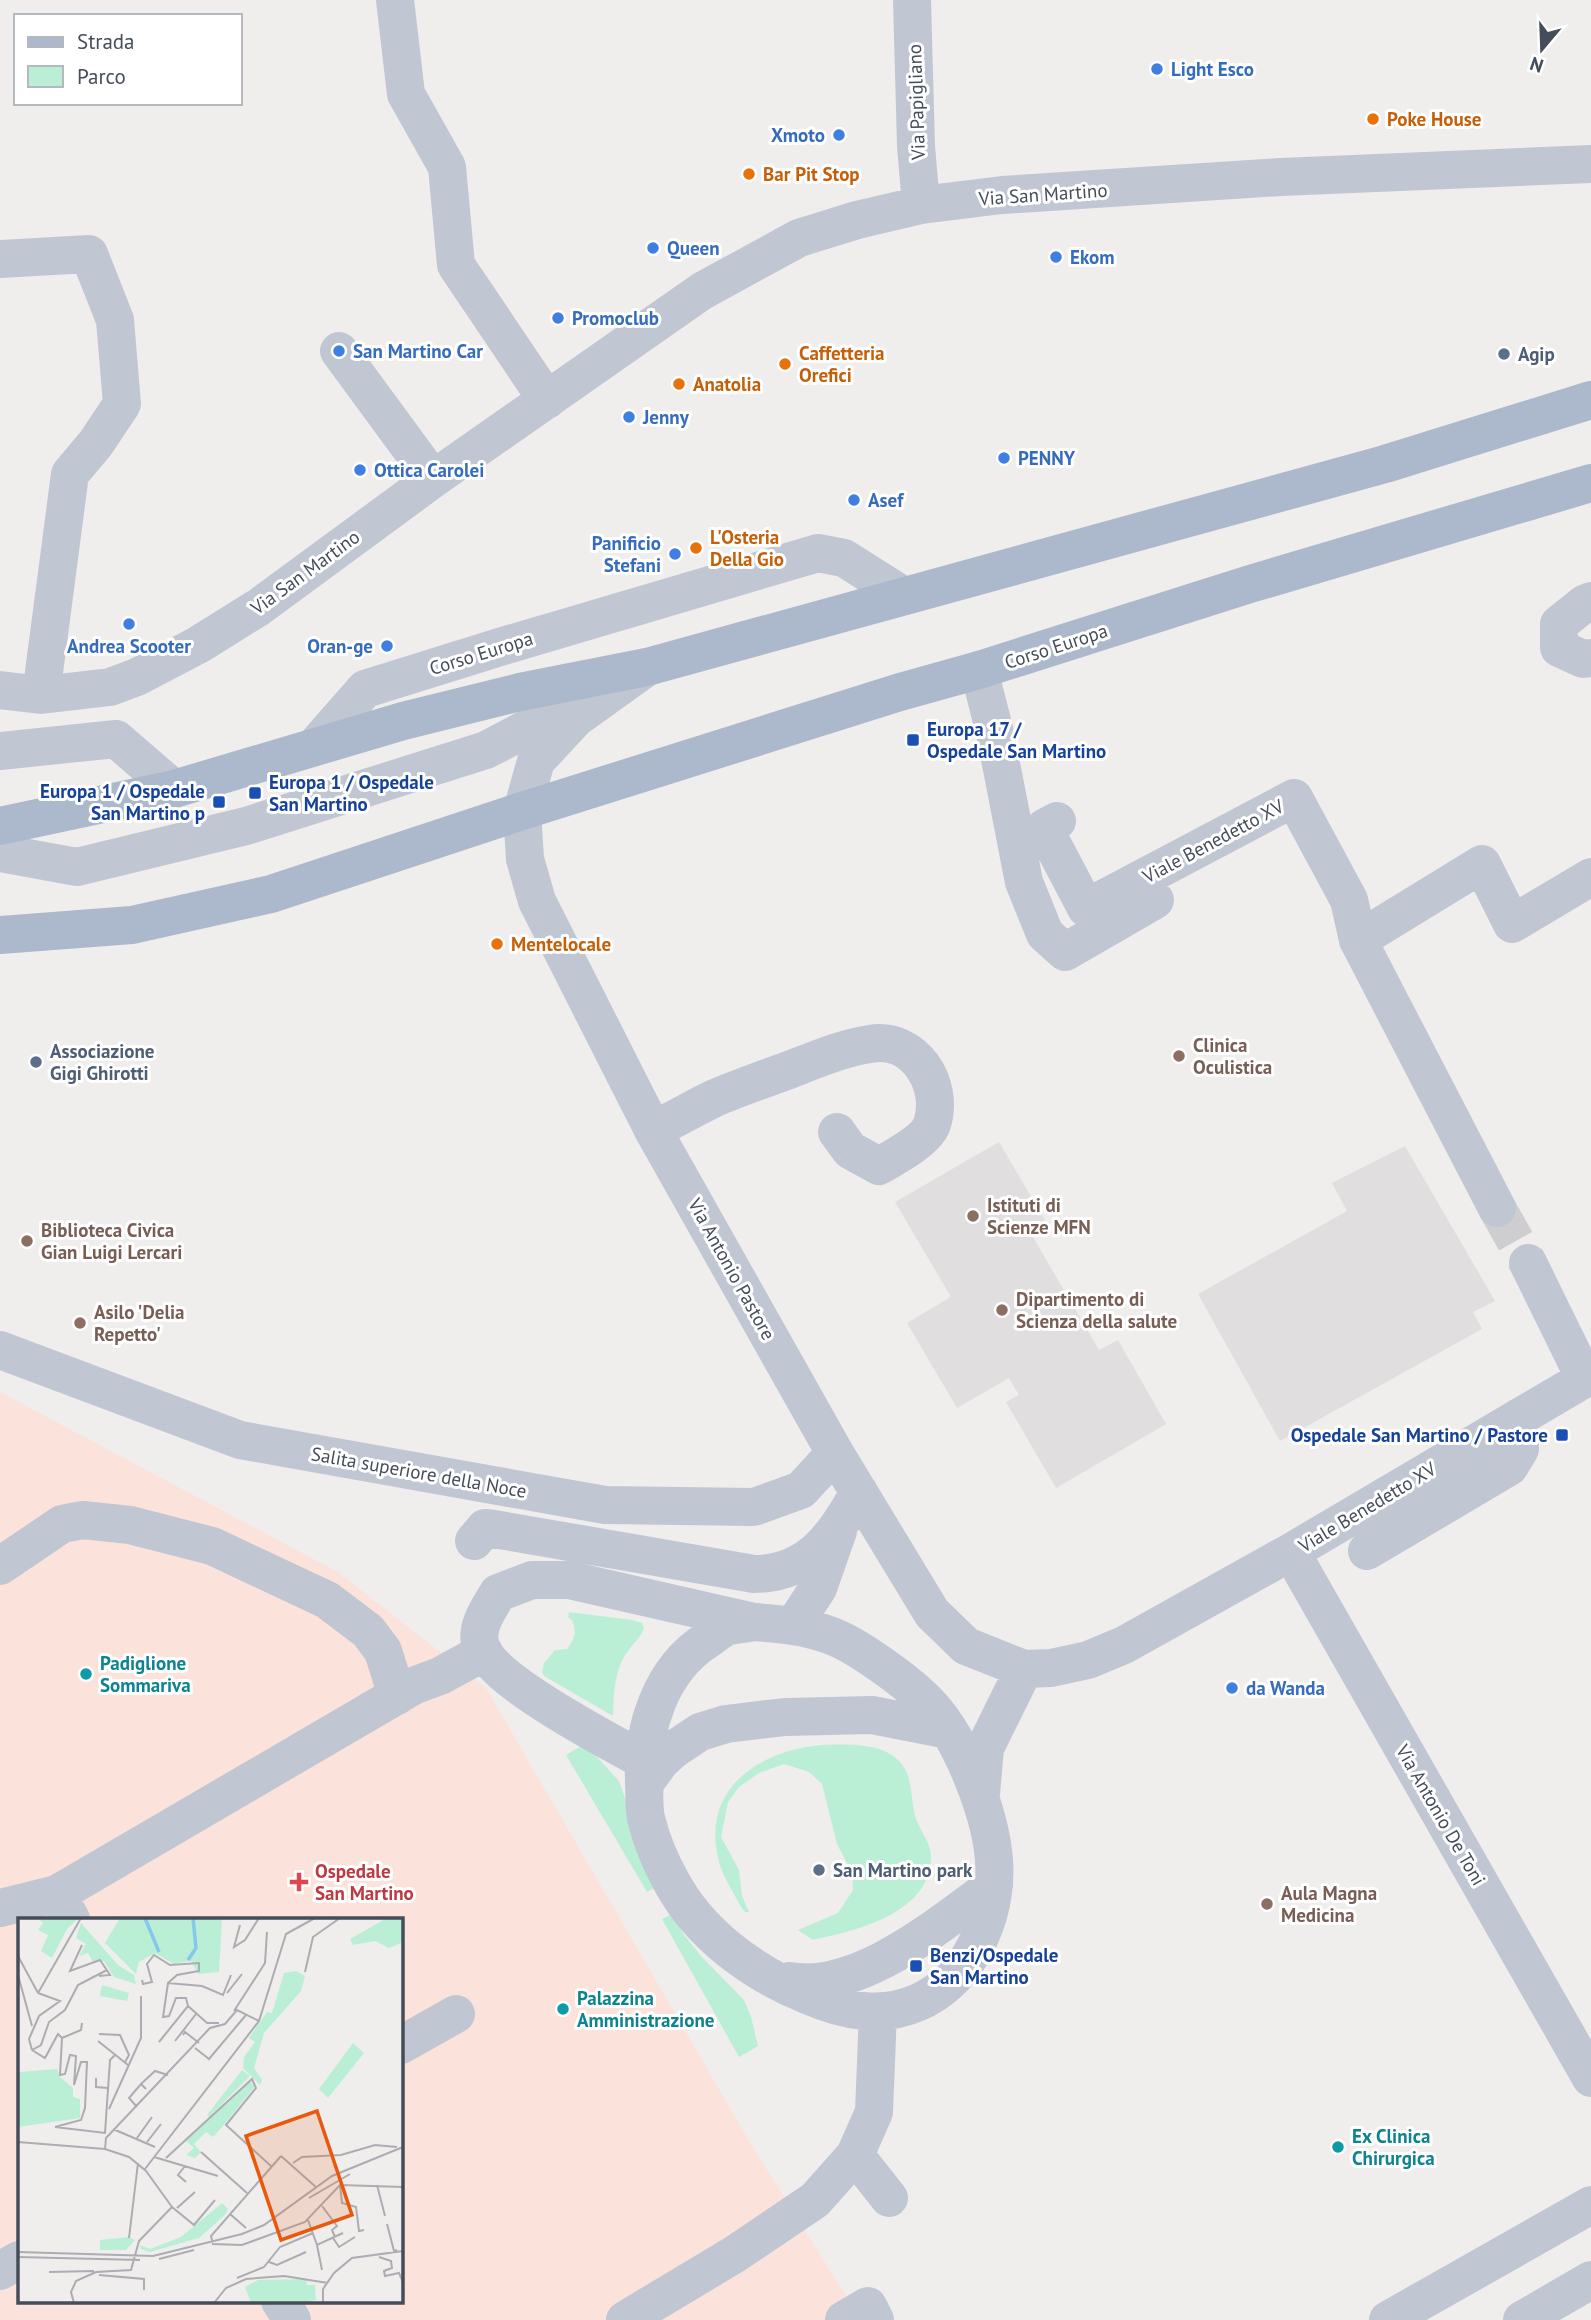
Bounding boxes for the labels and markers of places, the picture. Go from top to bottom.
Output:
place label: Light Esco [1171,57,1254,81]
marker: Light Esco [1149,61,1165,77]
place label: Poke House [1387,107,1481,131]
marker: Poke House [1365,111,1381,127]
place label: Xmoto [771,123,825,147]
marker: Xmoto [831,127,847,143]
place label: Bar Pit Stop [763,162,860,186]
marker: Bar Pit Stop [741,166,757,182]
place label: Queen [667,236,720,260]
marker: Queen [645,240,661,256]
place label: Ekom [1070,245,1115,269]
marker: Ekom [1048,249,1064,265]
place label: Promoclub [572,306,659,330]
marker: Promoclub [550,310,566,326]
place label: San Martino Car [353,339,483,363]
place label: Caffetteria Orefici [799,341,884,387]
place label: Agip [1518,342,1555,366]
marker: San Martino Car [331,343,347,359]
marker: Agip [1496,346,1512,362]
marker: Caffetteria Orefici [777,356,793,372]
place label: Anatolia [693,372,761,396]
marker: Anatolia [671,376,687,392]
place label: Jenny [642,405,690,429]
marker: Jenny [621,409,637,425]
place label: PENNY [1018,446,1076,470]
marker: PENNY [996,450,1012,466]
place label: Ottica Carolei [374,458,484,482]
marker: Ottica Carolei [352,462,368,478]
place label: Asef [868,488,905,512]
marker: Asef [846,492,862,508]
place label: L'Osteria Della Gio [710,525,784,571]
place label: Panificio Stefani [592,531,661,577]
marker: L'Osteria Della Gio [688,540,704,556]
marker: Panificio Stefani [667,546,683,562]
marker: Andrea Scooter [121,616,137,632]
place label: Andrea Scooter [67,634,191,658]
place label: Oran-ge [307,634,373,658]
marker: Oran-ge [379,638,395,654]
place label: Europa 17 / Ospedale San Martino [927,717,1106,763]
marker: Europa 17 / Ospedale San Martino [905,732,921,748]
place label: Europa 1 / Ospedale San Martino [269,770,434,816]
place label: Europa 1 / Ospedale San Martino p [40,779,205,825]
marker: Europa 1 / Ospedale San Martino [247,785,263,801]
marker: Europa 1 / Ospedale San Martino p [211,794,227,810]
place label: Mentelocale [511,932,611,956]
marker: Mentelocale [489,936,505,952]
place label: Clinica Oculistica [1193,1033,1272,1079]
place label: Associazione Gigi Ghirotti [50,1039,155,1085]
marker: Clinica Oculistica [1171,1048,1187,1064]
marker: Associazione Gigi Ghirotti [28,1054,44,1070]
place label: Istituti di Scienze MFN [987,1193,1091,1239]
marker: Istituti di Scienze MFN [965,1208,981,1224]
place label: Biblioteca Civica Gian Luigi Lercari [41,1218,182,1264]
marker: Biblioteca Civica Gian Luigi Lercari [19,1233,35,1249]
place label: Dipartimento di Scienza della salute [1016,1287,1177,1333]
place label: Asilo 'Delia Repetto' [94,1300,185,1346]
marker: Dipartimento di Scienza della salute [994,1302,1010,1318]
marker: Asilo 'Delia Repetto' [72,1315,88,1331]
place label: Ospedale San Martino / Pastore [1291,1423,1548,1447]
marker: Ospedale San Martino / Pastore [1554,1427,1570,1443]
place label: Padiglione Sommariva [100,1651,191,1697]
marker: Padiglione Sommariva [78,1666,94,1682]
place label: da Wanda [1246,1676,1325,1700]
marker: da Wanda [1224,1680,1240,1696]
place label: San Martino park [833,1858,973,1882]
place label: Ospedale San Martino [315,1859,414,1905]
marker: San Martino park [811,1862,827,1878]
marker: Ospedale San Martino [289,1872,309,1892]
place label: Aula Magna Medicina [1281,1881,1377,1927]
marker: Aula Magna Medicina [1259,1896,1275,1912]
place label: Benzi/Ospedale San Martino [930,1943,1058,1989]
marker: Benzi/Ospedale San Martino [908,1958,924,1974]
place label: Palazzina Amministrazione [577,1986,714,2032]
marker: Palazzina Amministrazione [555,2001,571,2017]
place label: Ex Clinica Chirurgica [1352,2124,1435,2170]
marker: Ex Clinica Chirurgica [1330,2139,1346,2155]

